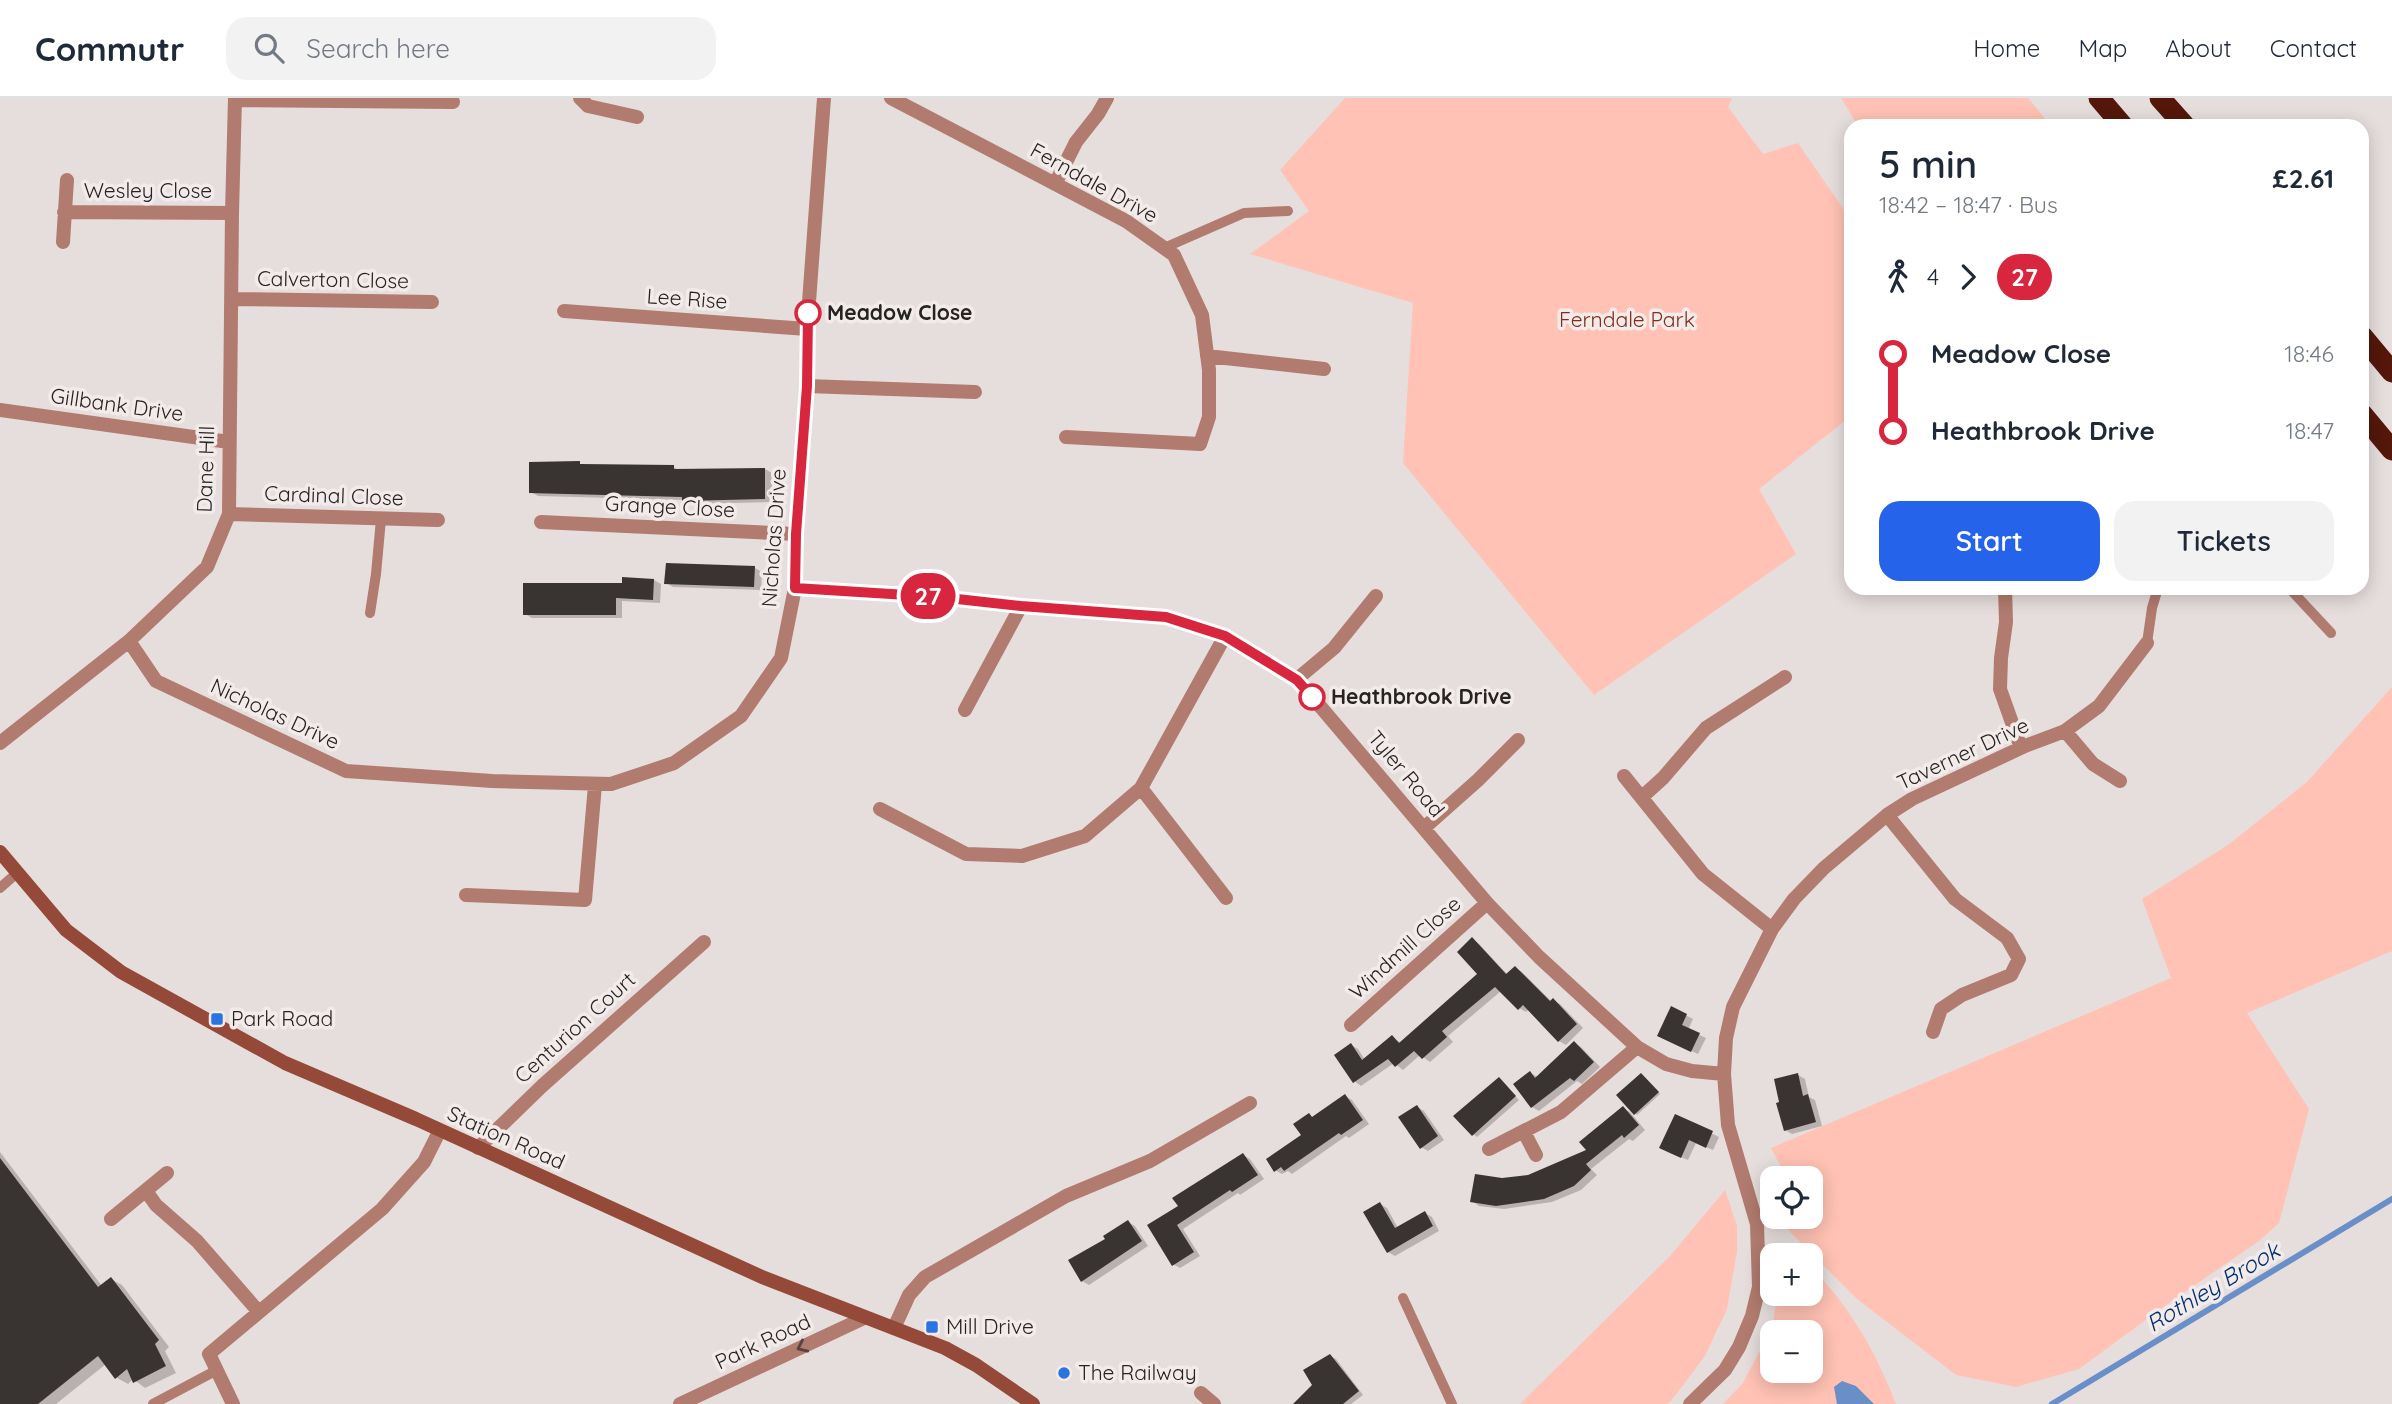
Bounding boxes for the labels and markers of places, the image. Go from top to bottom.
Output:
place label: Meadow Close [827,299,972,325]
marker: Meadow Close [795,300,821,326]
place label: Heathbrook Drive [1331,683,1512,709]
marker: Heathbrook Drive [1299,684,1325,710]
place label: Park Road [231,1005,333,1031]
marker: Park Road [209,1011,225,1027]
place label: Mill Drive [946,1313,1034,1339]
marker: Mill Drive [924,1319,940,1335]
place label: The Railway [1078,1359,1197,1385]
marker: The Railway [1056,1365,1072,1381]

